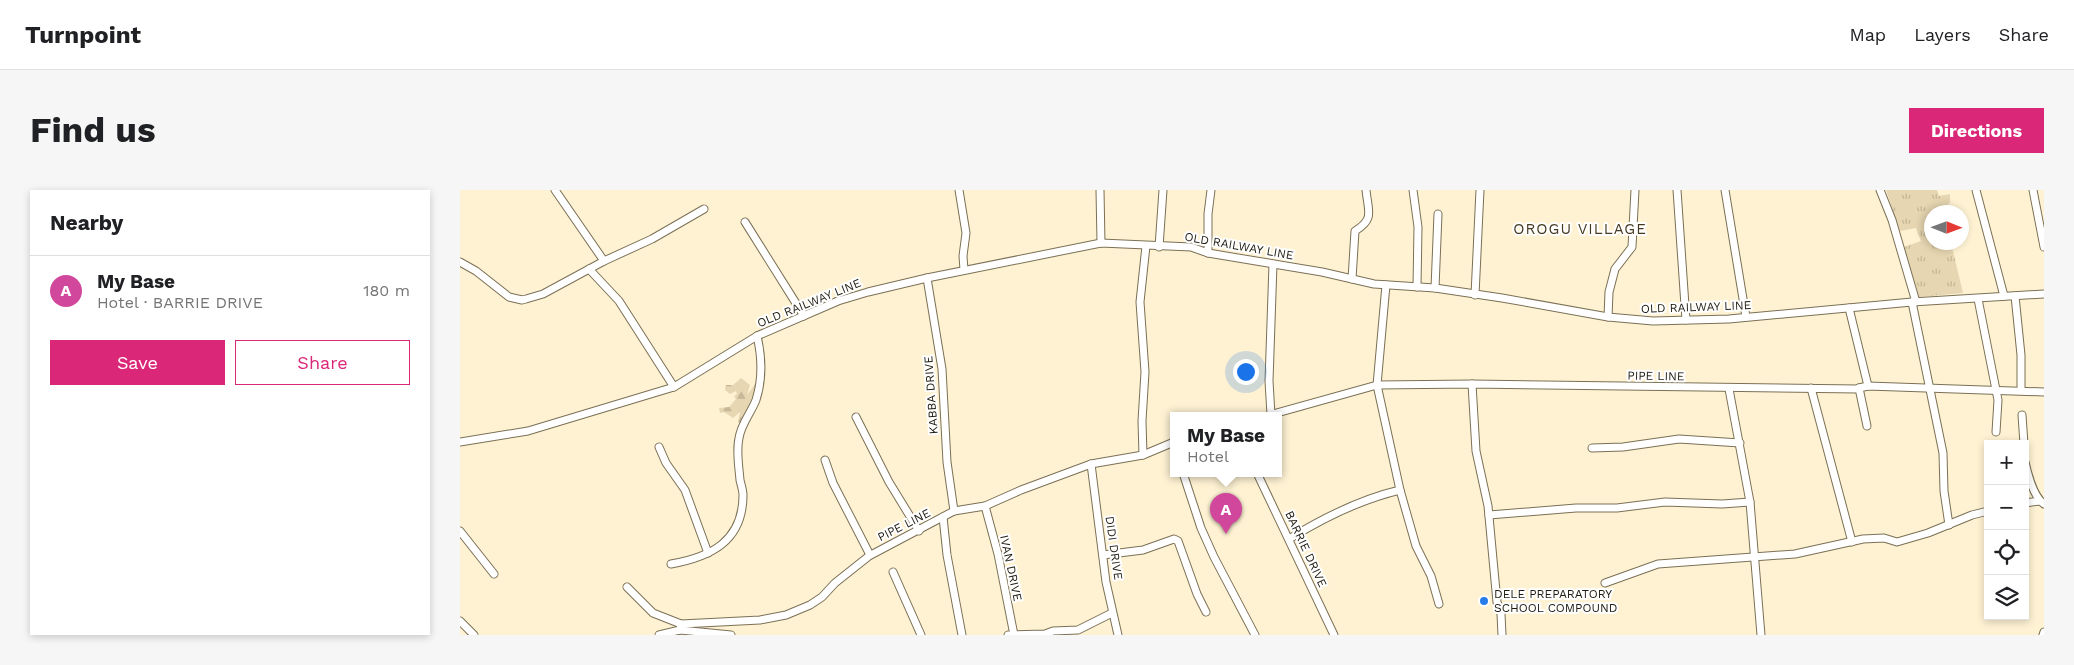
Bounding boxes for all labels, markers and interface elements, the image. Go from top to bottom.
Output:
text: Turnpoint [25,21,141,49]
text: Map [1849,24,1886,45]
text: Layers [1914,24,1971,45]
text: Share [1999,24,2049,45]
button: Directions [1909,108,2044,153]
text: Find us [30,109,156,151]
north arrow [1924,205,1969,250]
text: Nearby [50,210,123,235]
district label: OROGU VILLAGE [1513,220,1647,238]
street label: OLD RAILWAY LINE [1183,230,1295,263]
text: My Base [97,270,175,293]
street label: OLD RAILWAY LINE [755,276,863,330]
text: A [61,281,71,300]
text: 180 m [363,281,410,300]
text: Hotel · BARRIE DRIVE [97,293,263,312]
street label: OLD RAILWAY LINE [1641,298,1752,316]
button: Save [50,340,225,385]
button: Share [235,340,410,385]
street label: KABBA DRIVE [921,355,941,435]
your location [1233,359,1259,385]
street label: PIPE LINE [1627,369,1685,384]
popup [1170,412,1282,477]
text: My Base [1187,424,1265,447]
map controls [1984,440,2029,620]
button: + [1984,440,2029,485]
text: Hotel [1187,447,1229,466]
button: − [1984,485,2029,530]
pin: A [1210,493,1242,534]
street label: PIPE LINE [875,506,933,544]
street label: BARRIE DRIVE [1282,509,1330,590]
street label: DIDI DRIVE [1103,515,1125,581]
button: locate [1984,530,2029,575]
street label: IVAN DRIVE [997,534,1025,603]
button: layers [1984,575,2029,620]
place label: DELE PREPARATORY SCHOOL COMPOUND [1494,587,1617,615]
marker: DELE PREPARATORY SCHOOL COMPOUND [1478,595,1490,607]

